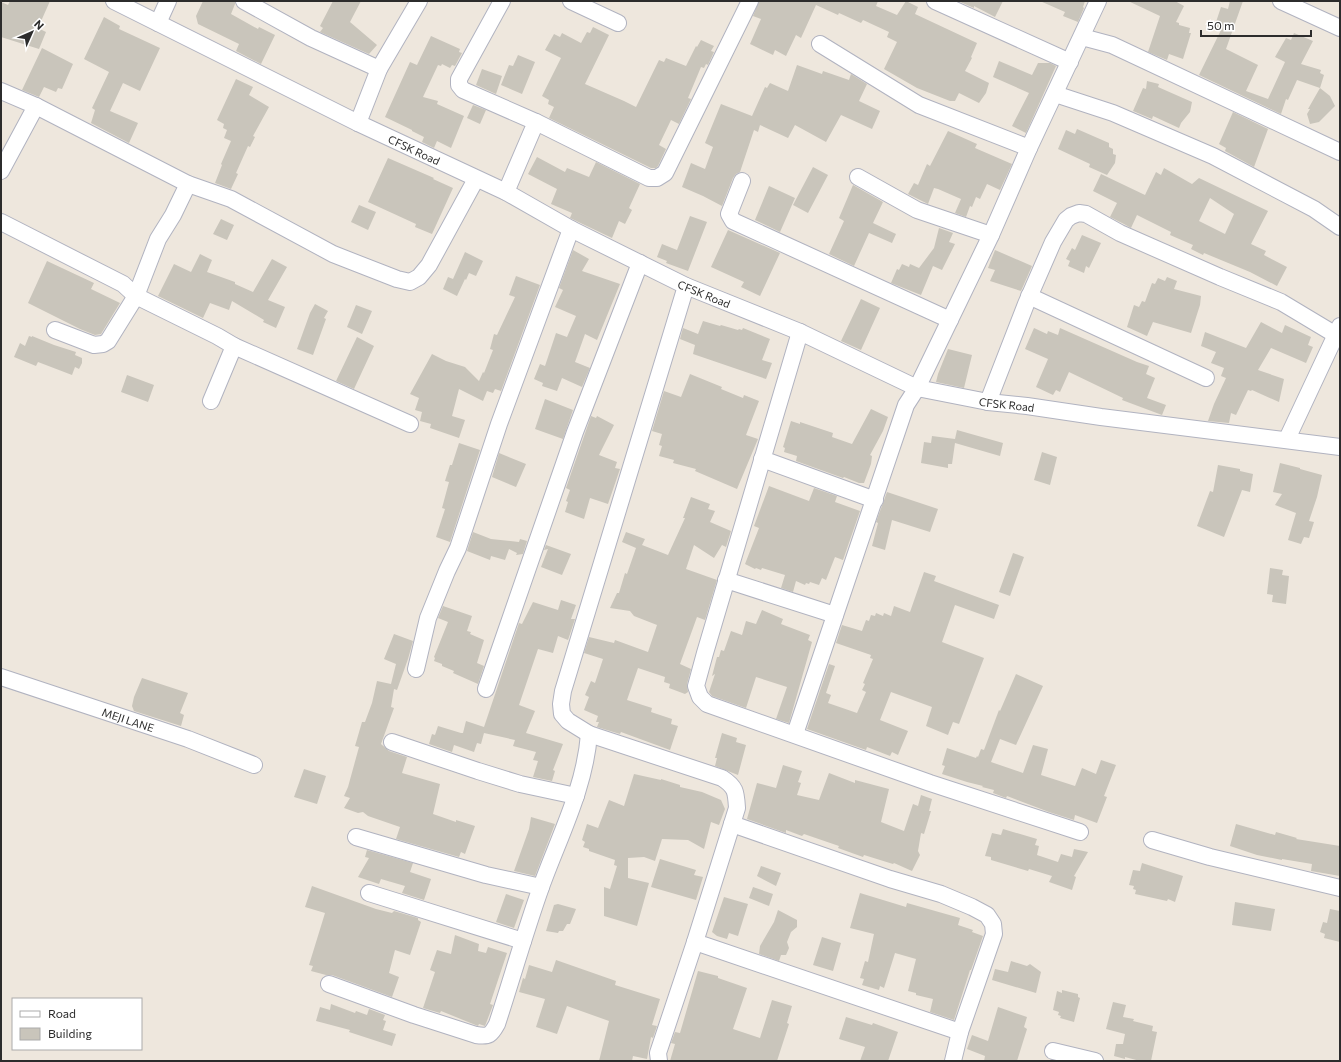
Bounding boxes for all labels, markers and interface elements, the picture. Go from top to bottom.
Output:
north arrow [12,12,52,52]
scale bar [1201,12,1311,38]
text: N [32,17,47,32]
text: 50 m [1207,18,1235,32]
street label: CFSK Road [386,132,442,167]
street label: CFSK Road [676,277,733,310]
street label: CFSK Road [978,394,1035,414]
street label: MEJI LANE [100,704,156,734]
legend [12,998,142,1050]
text: Road [48,1006,76,1020]
text: Building [48,1026,92,1040]

